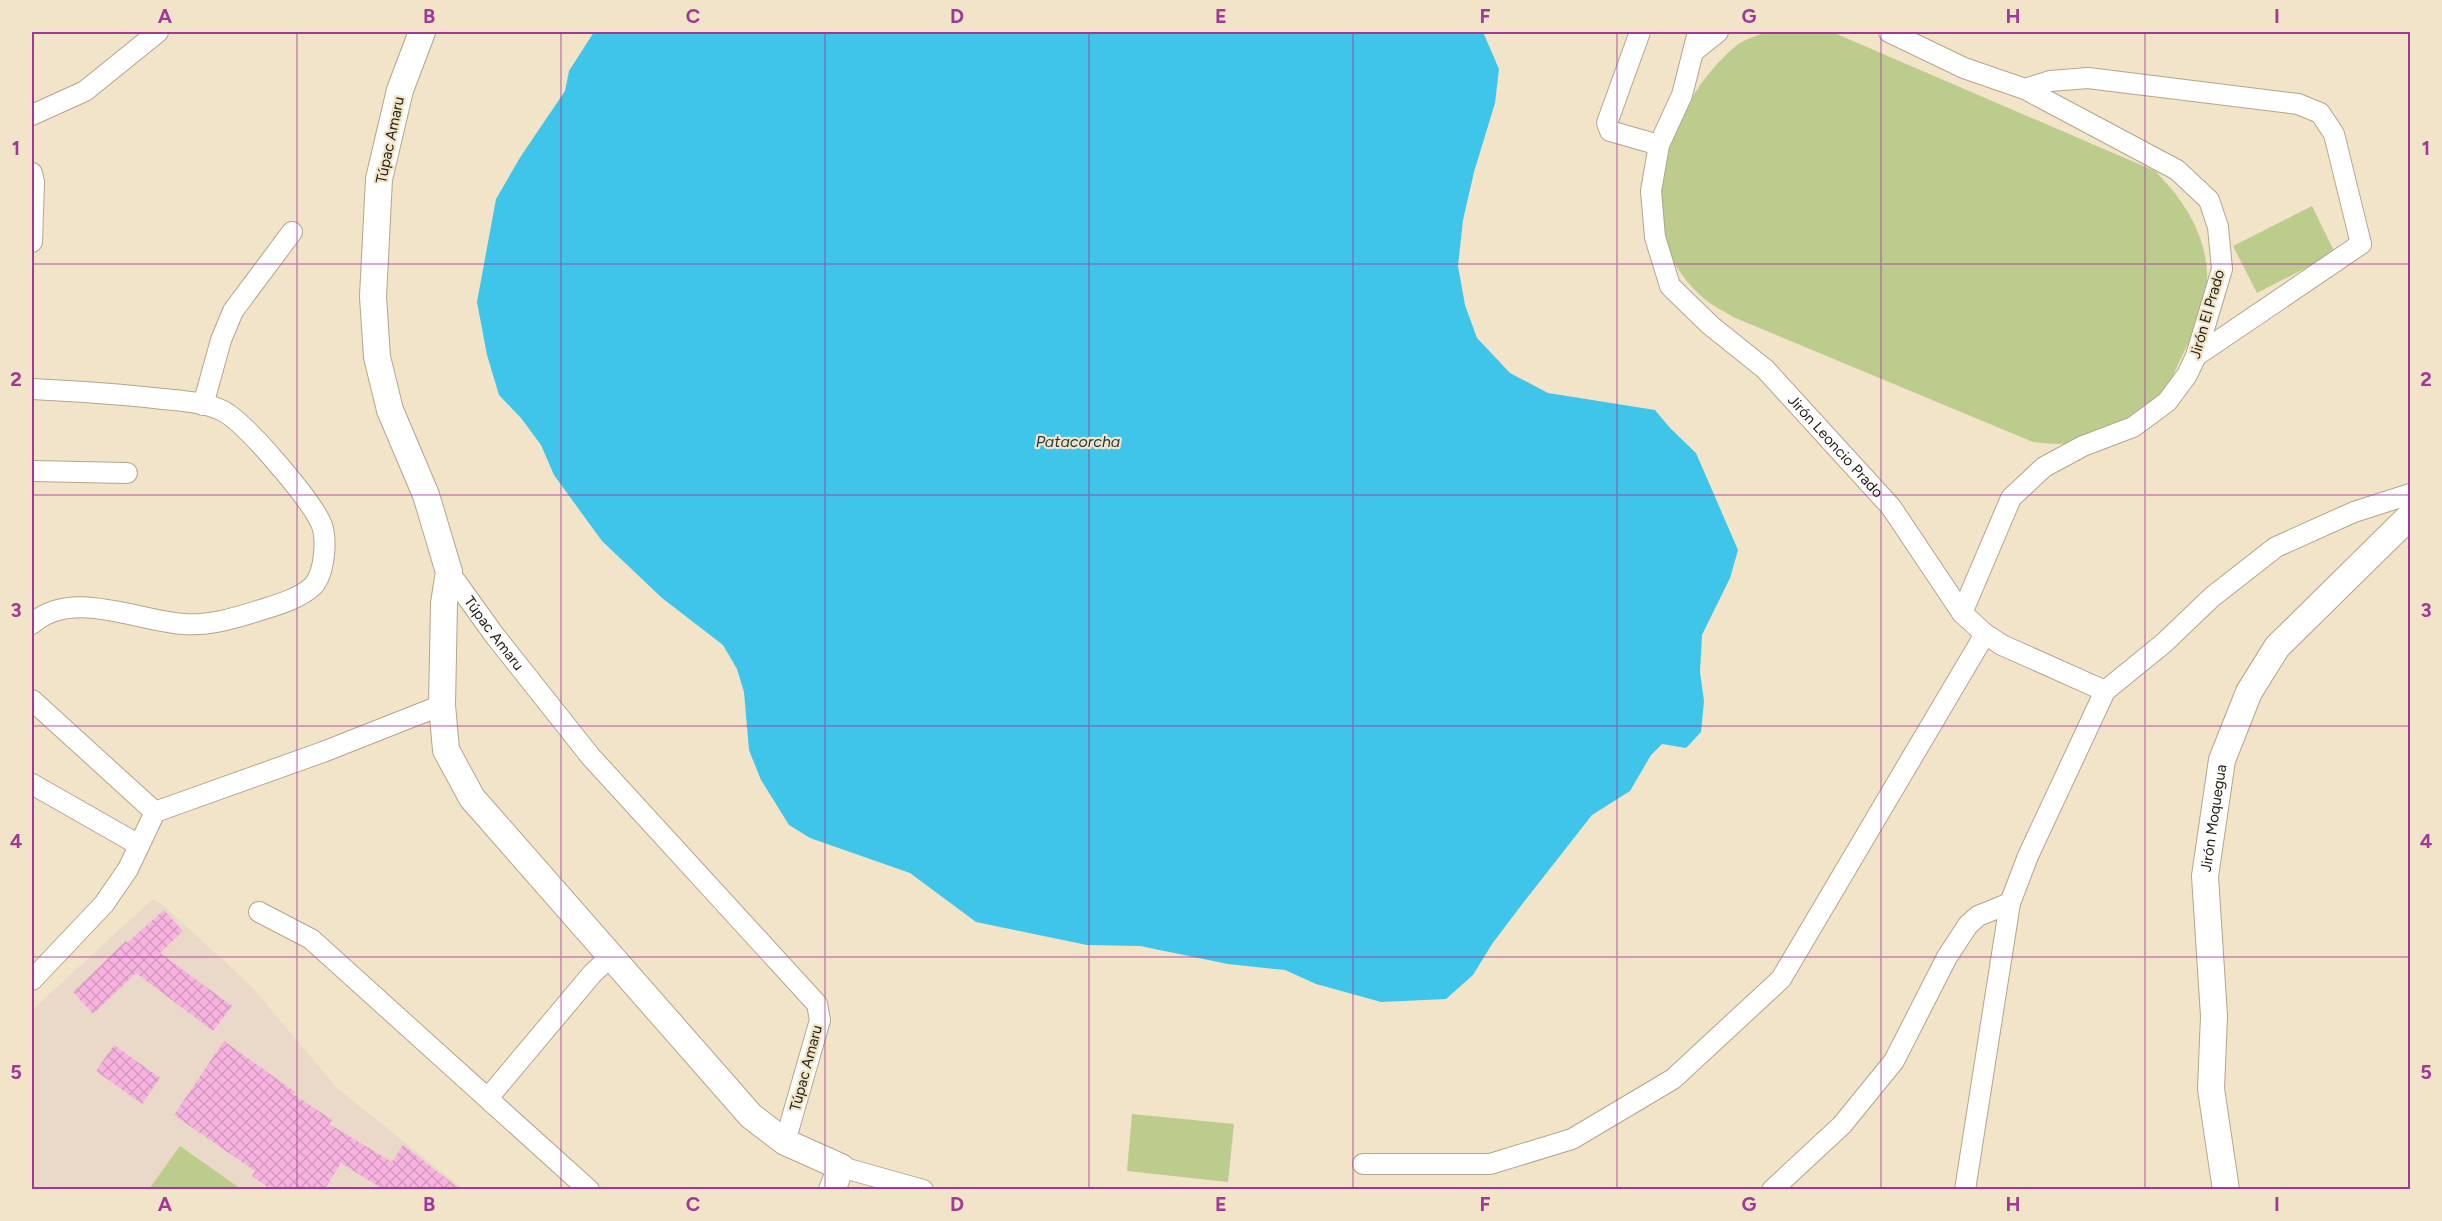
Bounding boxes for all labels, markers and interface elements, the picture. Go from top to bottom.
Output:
text: A [158,4,173,28]
text: B [423,4,435,28]
text: C [686,4,700,28]
text: D [950,4,964,28]
text: E [1215,4,1227,28]
text: F [1479,4,1491,28]
text: G [1742,4,1757,28]
text: H [2006,4,2021,28]
text: I [2274,4,2280,28]
street label: Túpac Amaru [372,95,408,185]
text: 1 [12,136,20,160]
text: 1 [2422,136,2430,160]
street label: Jirón El Prado [2186,267,2228,361]
text: 2 [10,367,22,391]
text: 2 [2420,367,2432,391]
street label: Jirón Leoncio Prado [1784,391,1887,502]
water label: Patacorcha [1036,432,1120,451]
street label: Túpac Amaru [460,593,528,674]
text: 3 [10,598,22,622]
text: 3 [2420,598,2432,622]
street label: Jirón Moquegua [2197,763,2230,873]
text: 4 [10,829,23,853]
text: 4 [2420,829,2433,853]
street label: Túpac Amaru [786,1023,826,1113]
text: 5 [10,1060,22,1084]
text: 5 [2420,1060,2432,1084]
text: A [158,1192,173,1216]
text: B [423,1192,435,1216]
text: C [686,1192,700,1216]
text: D [950,1192,964,1216]
text: E [1215,1192,1227,1216]
text: F [1479,1192,1491,1216]
text: G [1742,1192,1757,1216]
text: H [2006,1192,2021,1216]
text: I [2274,1192,2280,1216]

